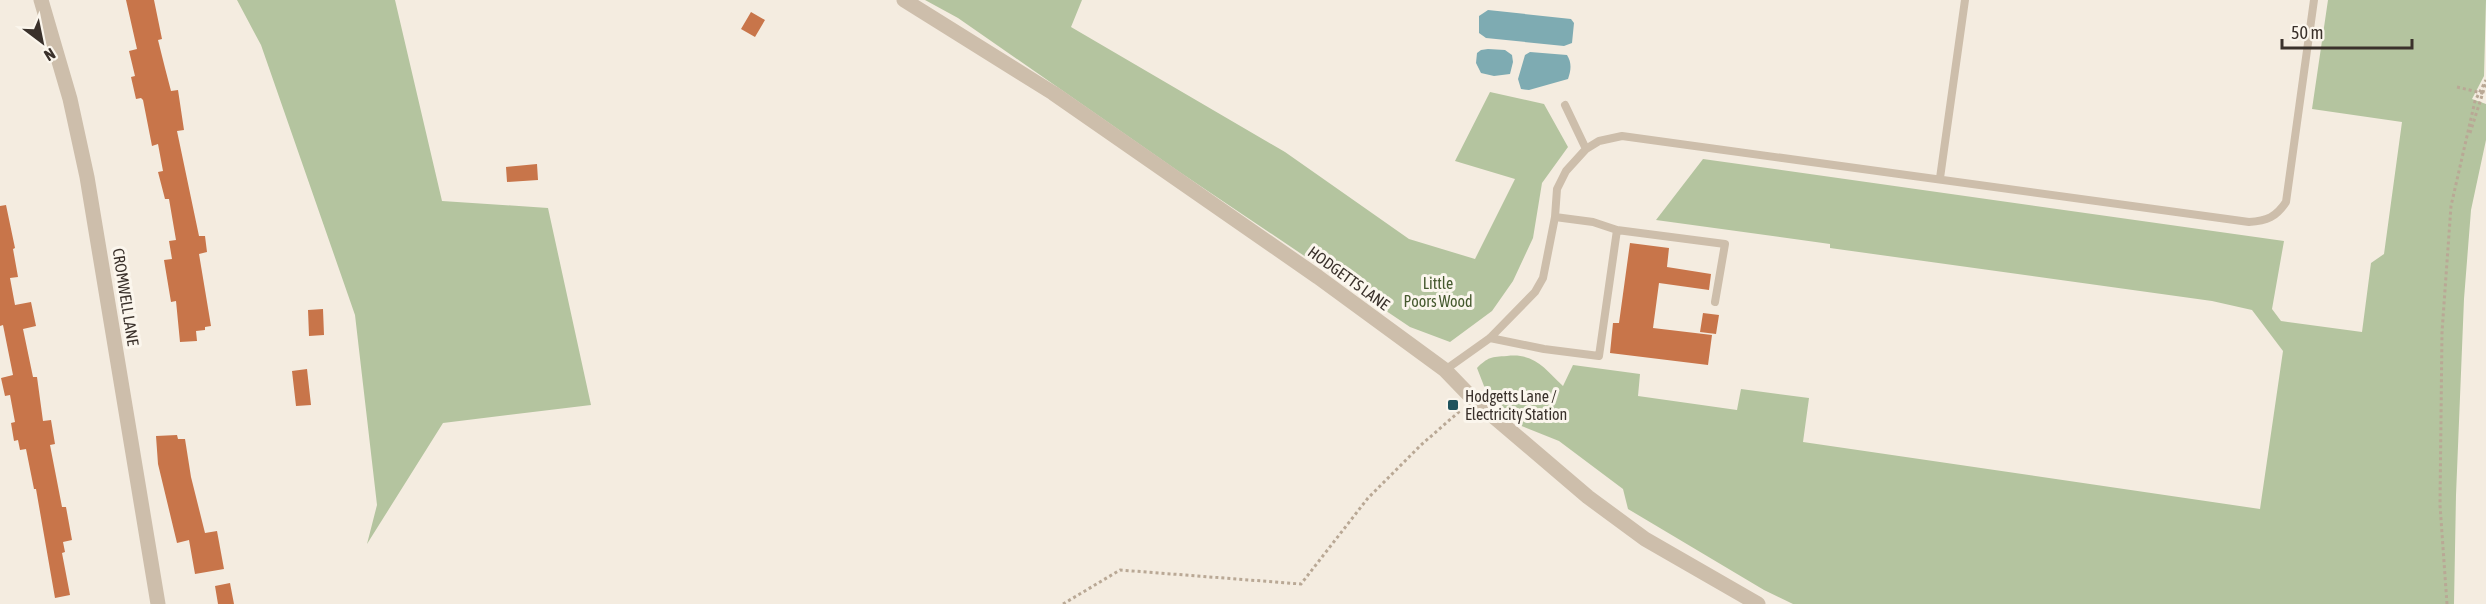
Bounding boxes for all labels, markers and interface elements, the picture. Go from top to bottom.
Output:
north arrow [12,12,72,72]
scale bar [2282,12,2412,50]
text: 50 m [2291,22,2323,43]
text: N [41,45,59,65]
street label: HODGETTS LANE [1305,242,1393,314]
street label: CROMWELL LANE [109,247,143,347]
park label: Little Poors Wood [1403,274,1473,310]
place label: Hodgetts Lane / Electricity Station [1465,387,1567,424]
marker: Hodgetts Lane / Electricity Station [1446,398,1460,412]

